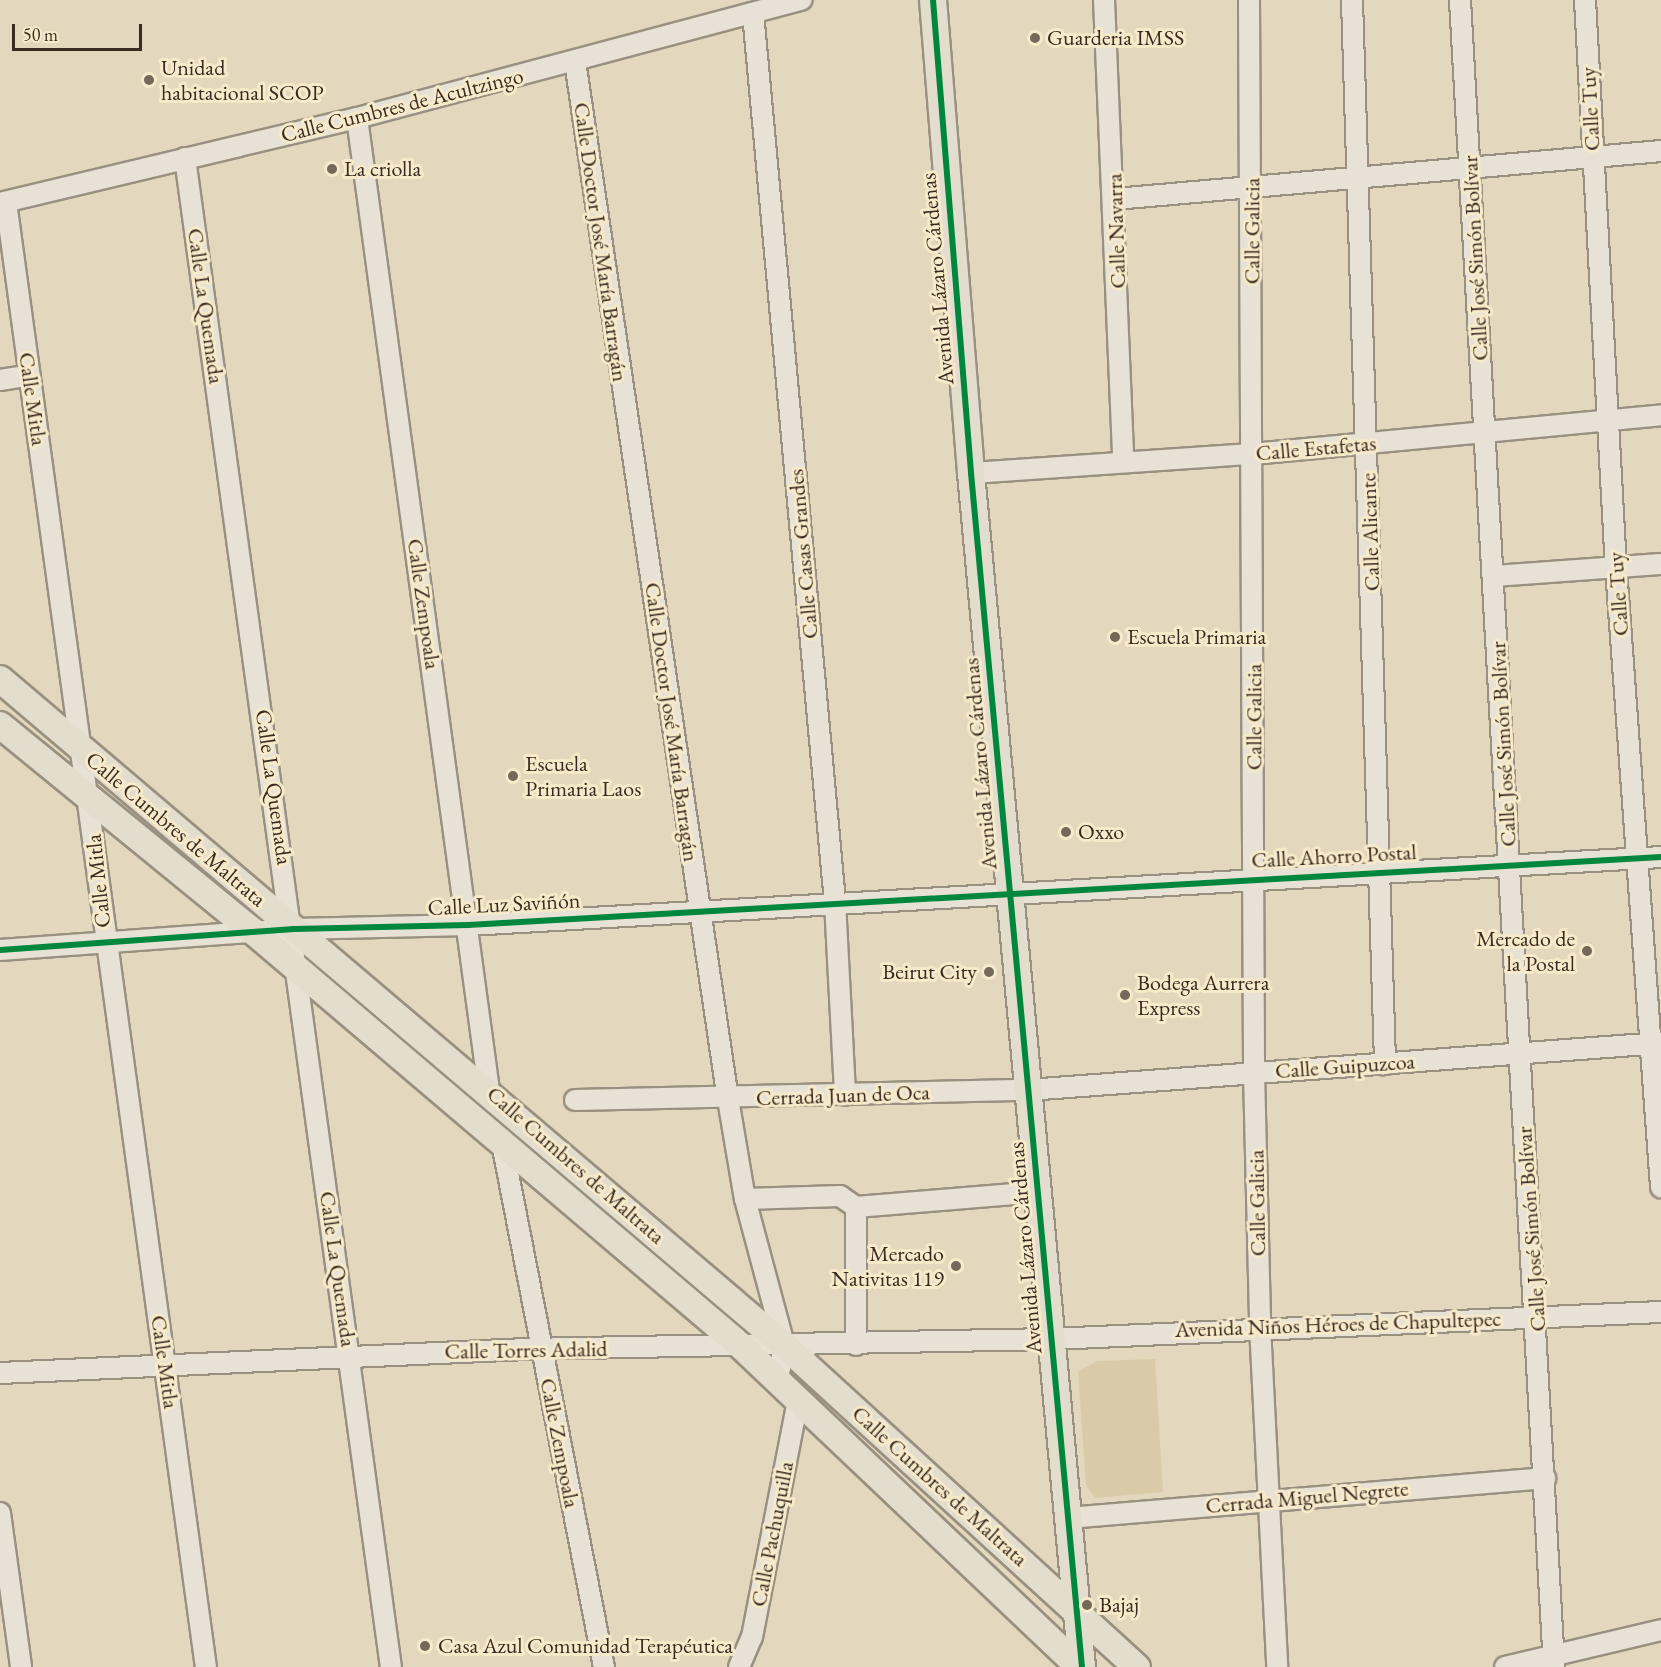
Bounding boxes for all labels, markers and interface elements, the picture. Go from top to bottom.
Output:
scale bar [15,12,146,50]
text: 50 m [23,23,58,46]
place label: Guarderia IMSS [1047,25,1184,51]
marker: Guarderia IMSS [1028,31,1042,45]
place label: Unidad habitacional SCOP [161,54,324,106]
street label: Calle Cumbres de Acultzingo [278,62,526,148]
street label: Calle Tuy [1575,66,1605,152]
marker: Unidad habitacional SCOP [142,73,156,87]
street label: Calle Doctor José María Barragán [568,101,634,383]
street label: Calle José Simón Bolívar [1456,155,1494,361]
place label: La criolla [344,156,421,182]
marker: La criolla [325,162,339,176]
street label: Avenida Lázaro Cárdenas [915,172,959,386]
street label: Calle Navarra [1101,173,1131,289]
street label: Calle Galicia [1239,178,1265,284]
street label: Calle La Quemada [182,227,230,385]
street label: Calle Mitla [13,351,53,447]
street label: Calle Estafetas [1255,430,1377,466]
street label: Calle Casas Grandes [782,468,824,640]
street label: Calle Alicante [1355,472,1385,592]
street label: Calle Zempoala [402,537,446,671]
street label: Calle Tuy [1602,551,1634,637]
street label: Calle Doctor José María Barragán [639,581,705,863]
place label: Escuela Primaria [1127,624,1266,650]
marker: Escuela Primaria [1108,630,1122,644]
street label: Calle José Simón Bolívar [1484,641,1522,847]
street label: Avenida Lázaro Cárdenas [958,657,1002,871]
street label: Calle Galicia [1241,664,1267,770]
street label: Calle La Quemada [250,708,298,866]
street label: Calle Cumbres de Maltrata [80,746,272,912]
place label: Escuela Primaria Laos [525,750,641,802]
marker: Escuela Primaria Laos [506,769,520,783]
place label: Oxxo [1078,819,1124,845]
marker: Oxxo [1059,825,1073,839]
street label: Calle Mitla [80,833,116,929]
street label: Calle Ahorro Postal [1251,838,1417,874]
street label: Calle Luz Saviñón [427,887,581,921]
place label: Mercado de la Postal [1476,925,1575,976]
marker: Mercado de la Postal [1580,944,1594,958]
place label: Beirut City [882,959,977,985]
marker: Beirut City [982,965,996,979]
place label: Bodega Aurrera Express [1137,969,1269,1020]
marker: Bodega Aurrera Express [1118,988,1132,1002]
street label: Calle Guipuzcoa [1274,1048,1416,1084]
street label: Cerrada Juan de Oca [756,1079,930,1111]
street label: Calle Cumbres de Maltrata [482,1080,670,1250]
street label: Calle José Simón Bolívar [1511,1126,1551,1332]
street label: Avenida Lázaro Cárdenas [1003,1141,1047,1355]
street label: Calle Galicia [1243,1150,1271,1256]
street label: Calle La Quemada [314,1190,362,1348]
place label: Mercado Nativitas 119 [832,1240,944,1292]
marker: Mercado Nativitas 119 [949,1259,963,1273]
street label: Avenida Niños Héroes de Chapultepec [1174,1305,1502,1343]
street label: Calle Mitla [145,1314,185,1410]
street label: Calle Torres Adalid [444,1335,608,1365]
street label: Calle Zempoala [534,1376,586,1510]
street label: Calle Cumbres de Maltrata [847,1400,1033,1572]
street label: Calle Pachuquilla [745,1459,799,1609]
street label: Cerrada Miguel Negrete [1204,1475,1410,1519]
place label: Bajaj [1099,1592,1139,1618]
marker: Bajaj [1080,1598,1094,1612]
place label: Casa Azul Comunidad Terapéutica [438,1633,733,1659]
marker: Casa Azul Comunidad Terapéutica [416,1637,434,1655]

